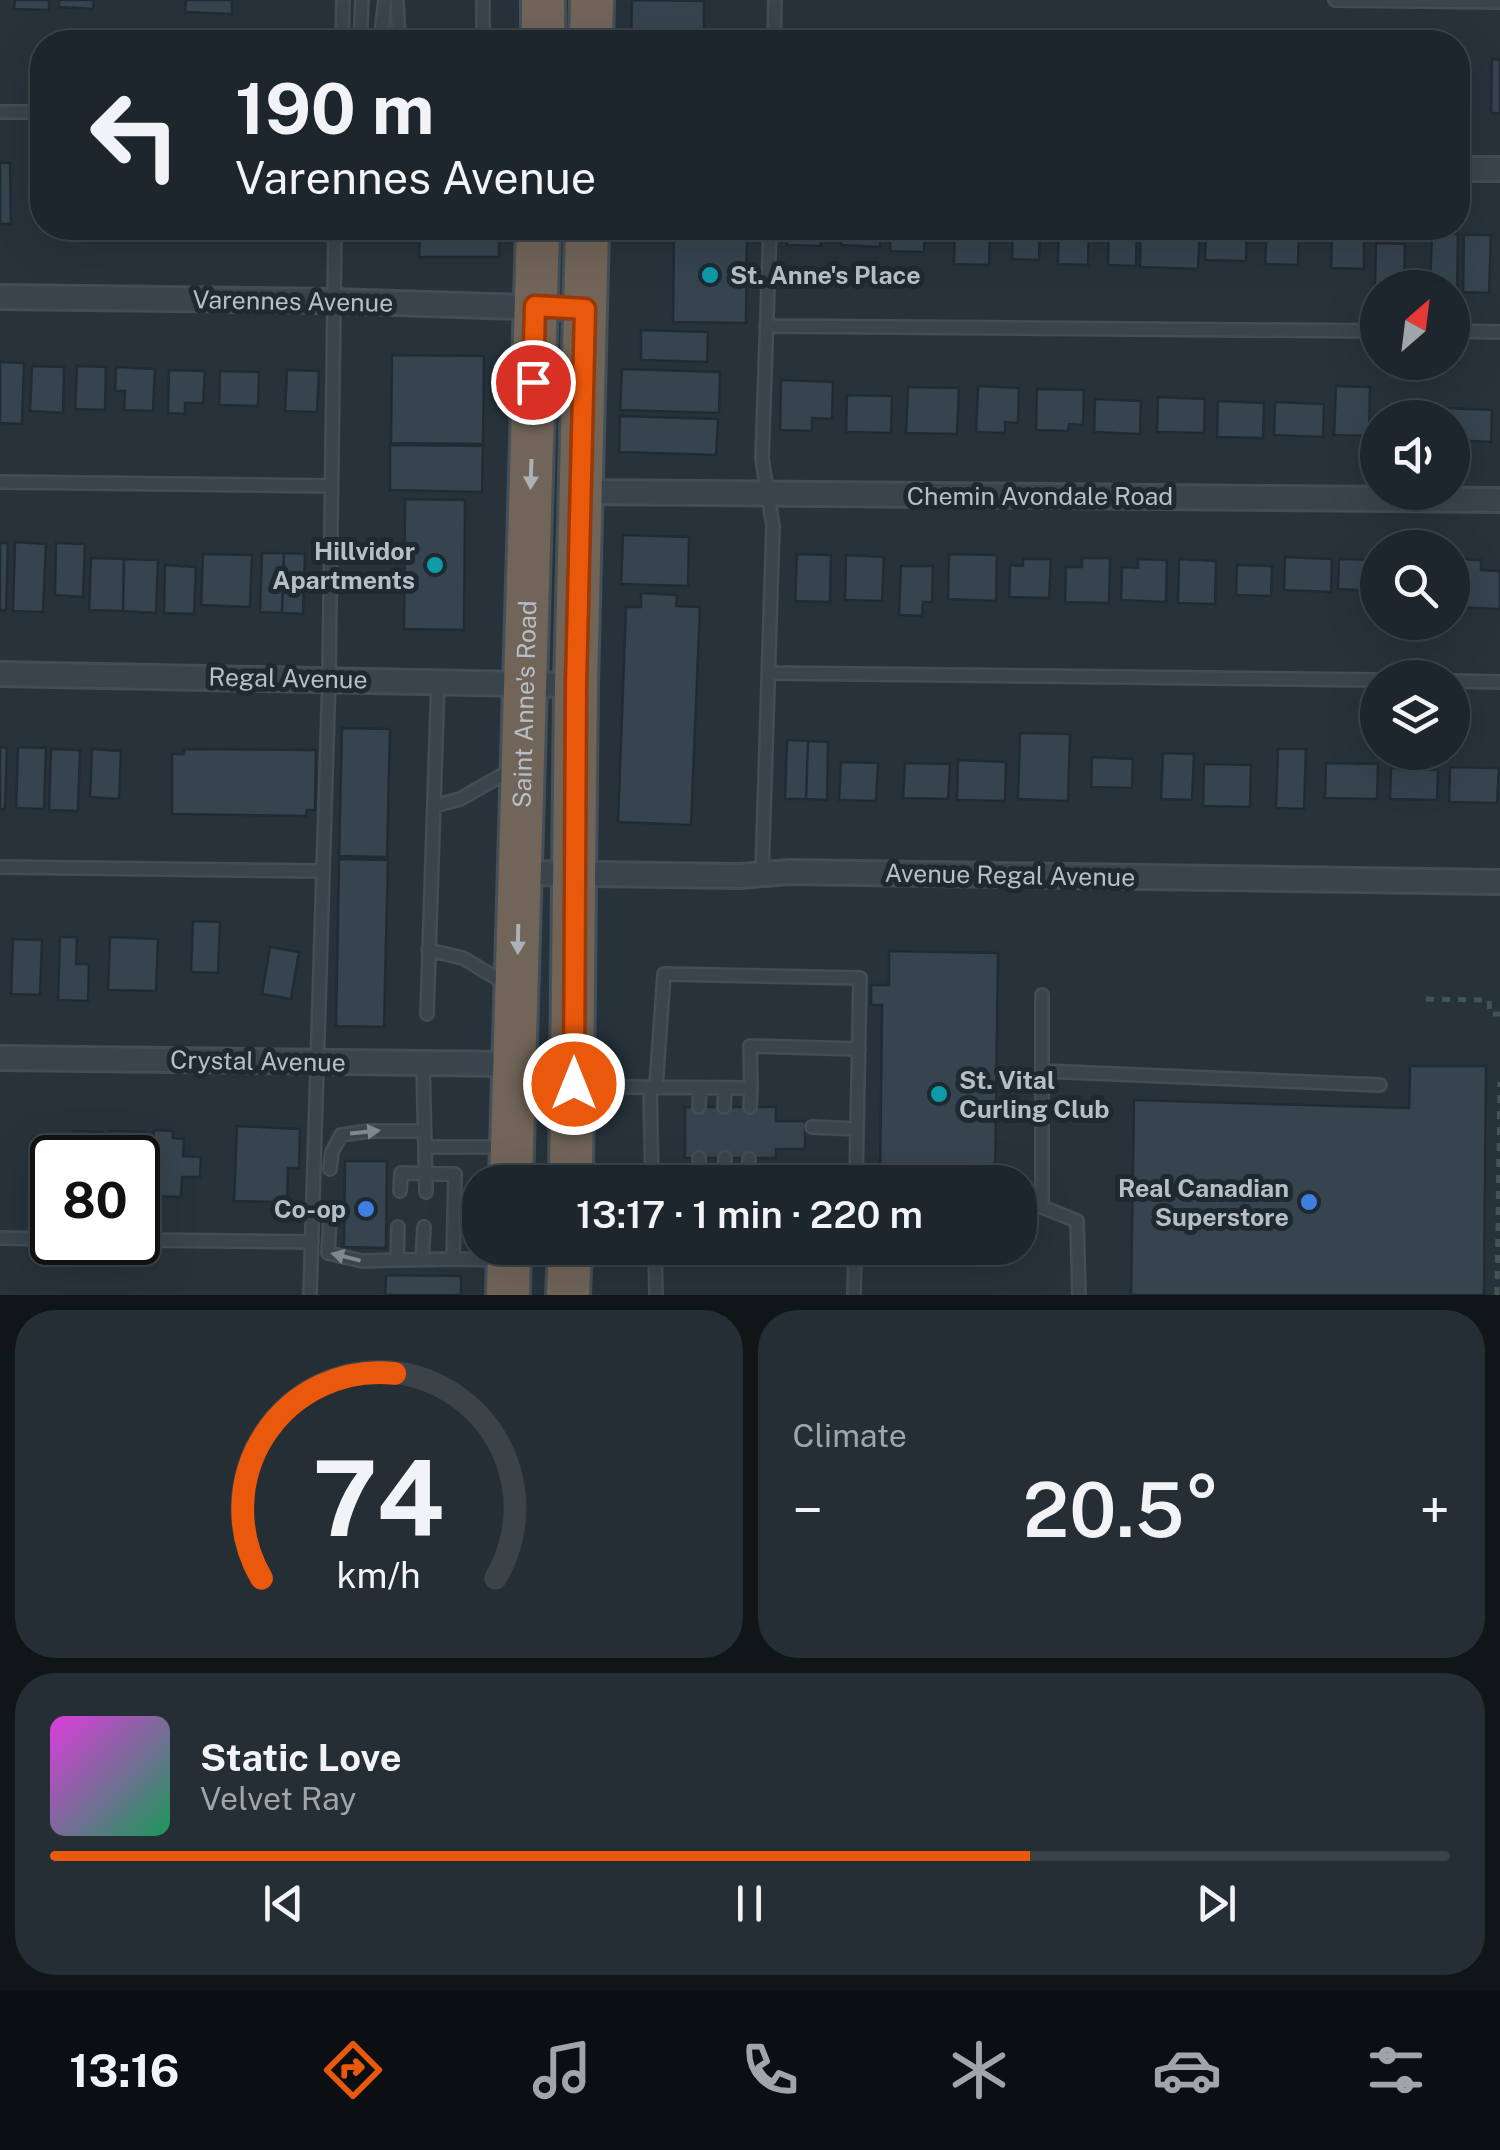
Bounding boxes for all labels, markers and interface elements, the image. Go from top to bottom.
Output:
text: 190 m [235,67,434,150]
icon: left [70,70,200,200]
text: Varennes Avenue [235,151,596,204]
place label: St. Anne's Place [730,260,921,290]
marker: St. Anne's Place [699,264,721,286]
north arrow [1360,270,1470,380]
map controls [1360,270,1470,770]
street label: Varennes Avenue [192,284,394,318]
pin [491,340,576,425]
icon: arrive [506,355,561,410]
button: sound [1360,400,1470,510]
one-way arrow [522,458,538,490]
street label: Chemin Avondale Road [907,481,1173,511]
button: search [1360,530,1470,640]
place label: Hillvidor Apartments [272,536,415,595]
marker: Hillvidor Apartments [424,554,446,576]
street label: Saint Anne's Road [507,600,542,809]
button: layers [1360,660,1470,770]
street label: Regal Avenue [208,662,368,694]
street label: Avenue Regal Avenue [884,858,1136,892]
one-way arrow [510,923,526,955]
position arrow [522,1032,626,1136]
street label: Crystal Avenue [170,1044,346,1078]
place label: St. Vital Curling Club [959,1065,1109,1124]
marker: St. Vital Curling Club [928,1083,950,1105]
one-way arrow [349,1124,381,1140]
speed limit sign: 80 [30,1135,160,1265]
place label: Real Canadian Superstore [1118,1173,1289,1232]
marker: Real Canadian Superstore [1298,1191,1320,1213]
text: 13:17 · 1 min · 220 m [576,1192,923,1237]
place label: Co-op [274,1194,346,1224]
marker: Co-op [355,1198,377,1220]
one-way arrow [330,1249,361,1264]
text: Climate [793,1417,907,1454]
text: 74 [313,1437,445,1559]
text: 20.5° [1023,1466,1220,1554]
text: − [793,1478,823,1542]
text: + [1420,1478,1450,1542]
text: km/h [337,1554,421,1596]
text: Static Love [200,1735,402,1780]
text: Velvet Ray [200,1780,356,1817]
icon: previous [256,1876,311,1931]
icon: pause [722,1876,777,1931]
icon: next [1189,1876,1244,1931]
icon: directions [318,2035,388,2105]
icon: music [527,2035,597,2105]
icon: phone [735,2035,805,2105]
icon: climate [944,2035,1014,2105]
icon: car [1152,2035,1222,2105]
icon: filters [1361,2035,1431,2105]
text: 13:16 [69,2044,180,2097]

